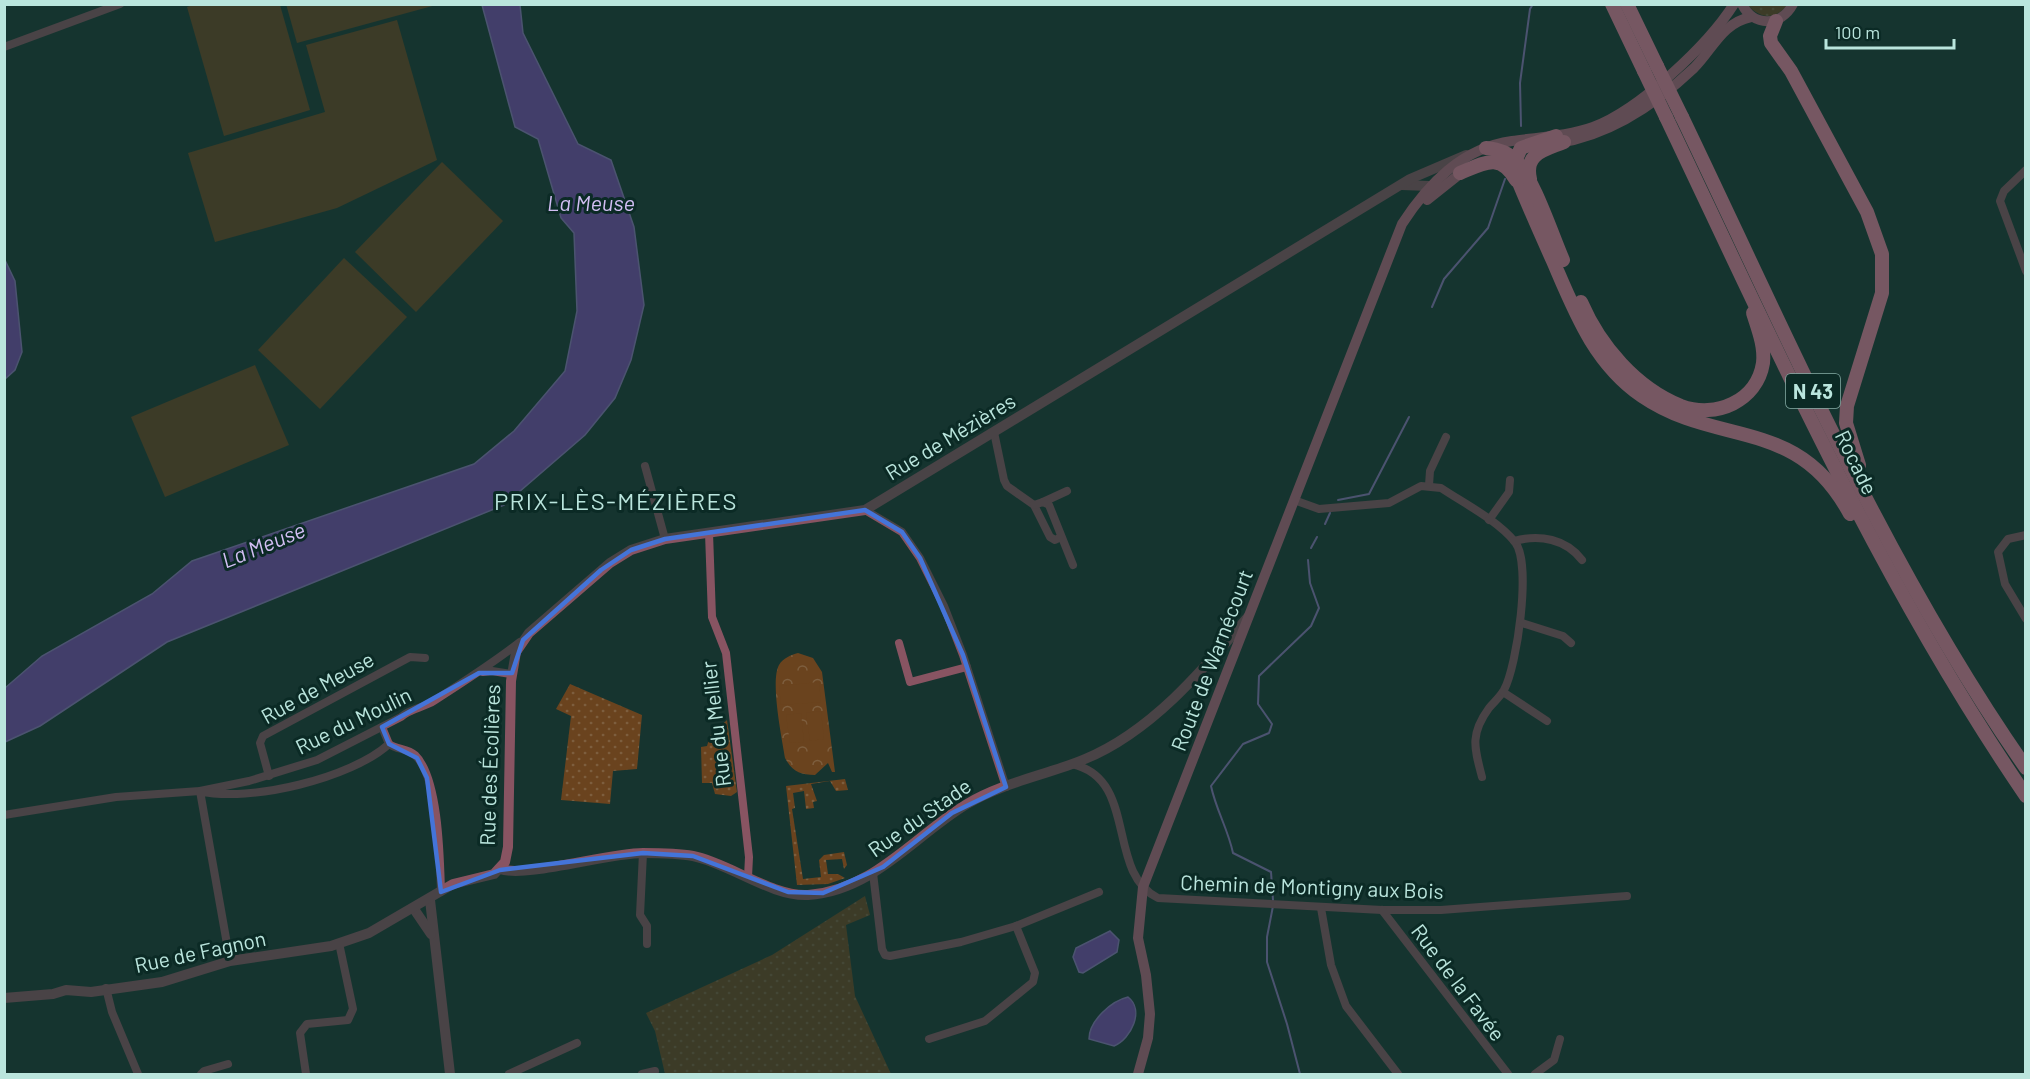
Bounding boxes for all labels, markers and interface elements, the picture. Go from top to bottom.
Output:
scale bar [1826,12,1954,50]
text: 100 m [1835,21,1880,43]
water label: La Meuse [547,189,635,215]
road number: N 43 [1786,374,1840,408]
street label: Rue de Mézières [881,387,1019,485]
street label: Rocade [1831,426,1883,498]
district label: PRIX-LÈS-MÉZIÈRES [494,486,738,515]
water label: La Meuse [217,516,309,572]
street label: Route de Warnécourt [1165,566,1257,754]
street label: Rue de Meuse [256,646,378,728]
street label: Rue du Mellier [695,659,735,788]
street label: Rue du Moulin [291,681,415,759]
street label: Rue des Écolières [474,684,504,846]
street label: Rue du Stade [863,772,975,862]
street label: Chemin de Montigny aux Bois [1180,869,1444,903]
street label: Rue de la Favée [1407,919,1511,1045]
street label: Rue de Fagnon [132,925,268,977]

